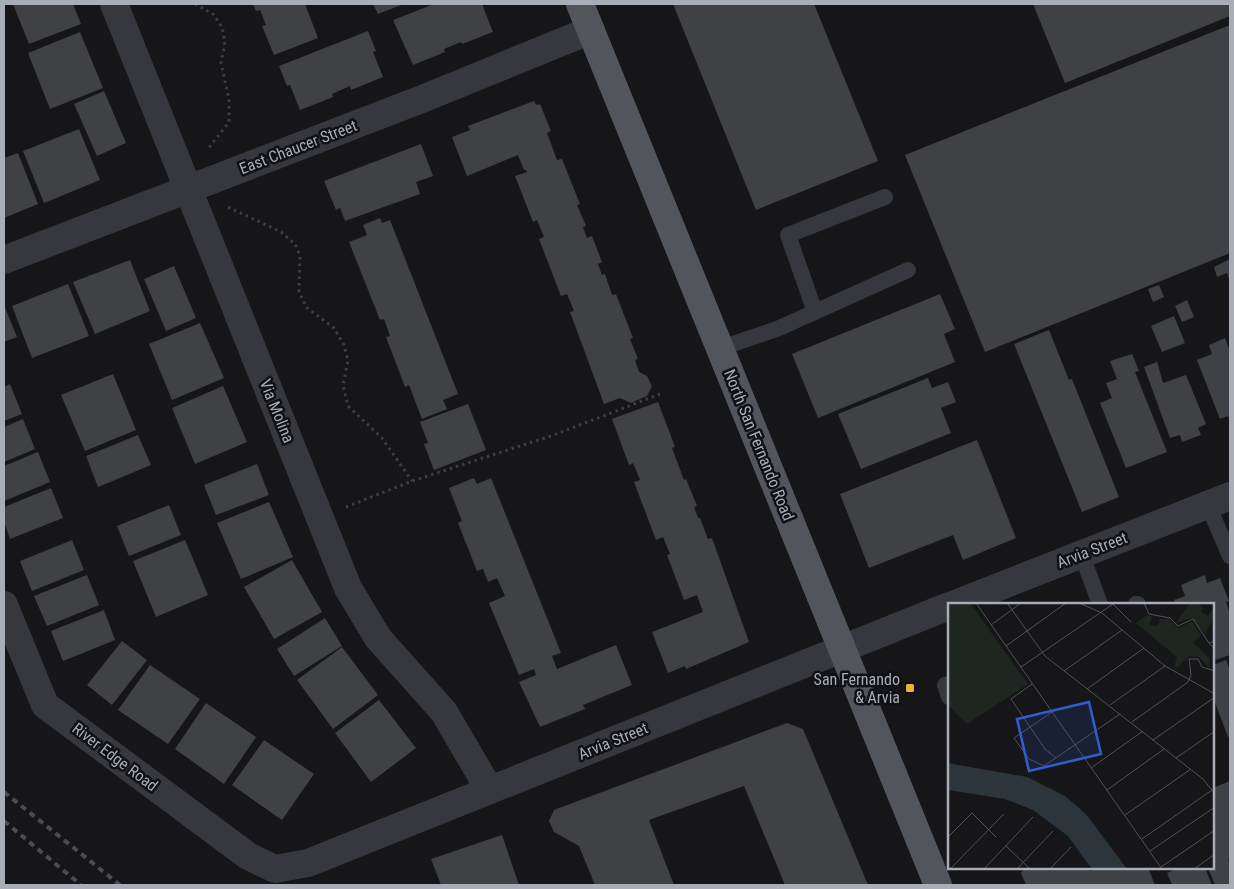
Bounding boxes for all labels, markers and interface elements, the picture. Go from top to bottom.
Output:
street label: East Chaucer Street [237,116,360,178]
street label: North San Fernando Road [720,367,798,523]
street label: Via Molina [256,376,298,446]
street label: Arvia Street [1054,528,1130,572]
inset map [948,603,1214,869]
place label: San Fernando & Arvia [814,670,900,707]
marker: San Fernando & Arvia [904,682,916,694]
street label: Arvia Street [575,718,651,764]
street label: River Edge Road [69,719,161,795]

